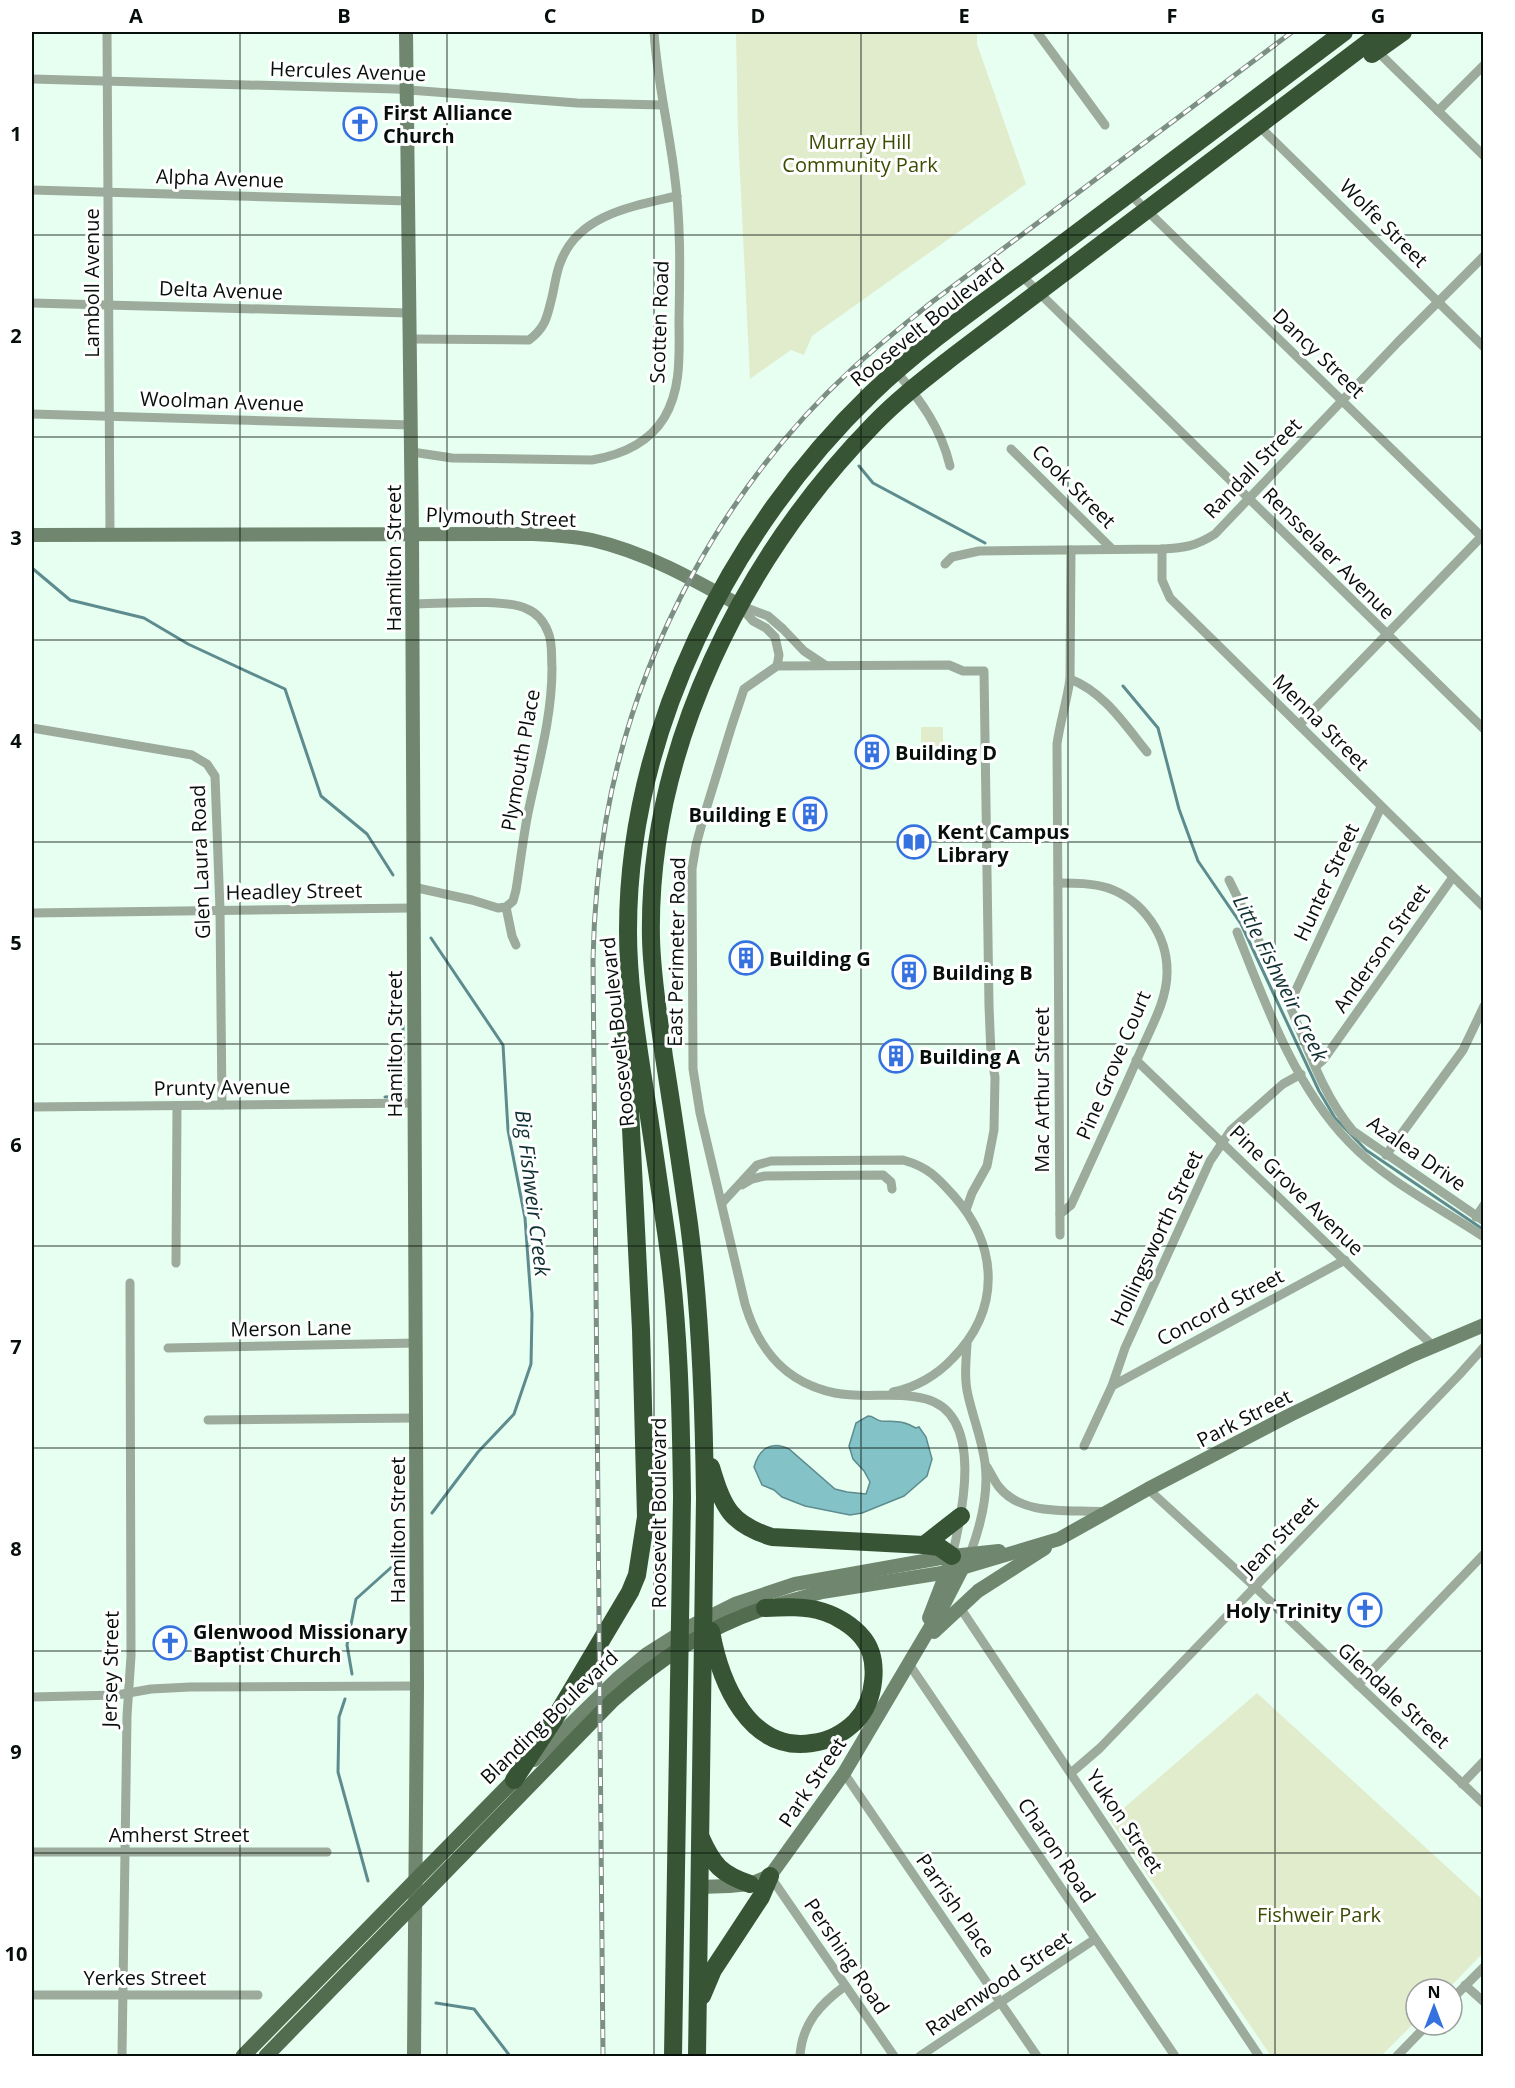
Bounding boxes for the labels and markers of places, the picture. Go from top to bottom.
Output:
place label: First Alliance Church [383,99,512,149]
church icon: First Alliance Church [342,106,378,142]
building icon: Building D [854,734,890,770]
place label: Building D [895,739,997,766]
building icon: Building E [792,796,828,832]
place label: Building E [689,801,787,828]
place label: Kent Campus Library [937,818,1069,868]
library icon: Kent Campus Library [896,824,932,860]
building icon: Building G [728,940,764,976]
place label: Building G [769,945,871,972]
building icon: Building B [891,954,927,990]
place label: Building B [932,959,1033,986]
building icon: Building A [878,1038,914,1074]
place label: Building A [919,1043,1020,1070]
church icon: Holy Trinity [1347,1592,1383,1628]
place label: Holy Trinity [1226,1597,1343,1624]
place label: Glenwood Missionary Baptist Church [193,1618,408,1668]
church icon: Glenwood Missionary Baptist Church [152,1625,188,1661]

